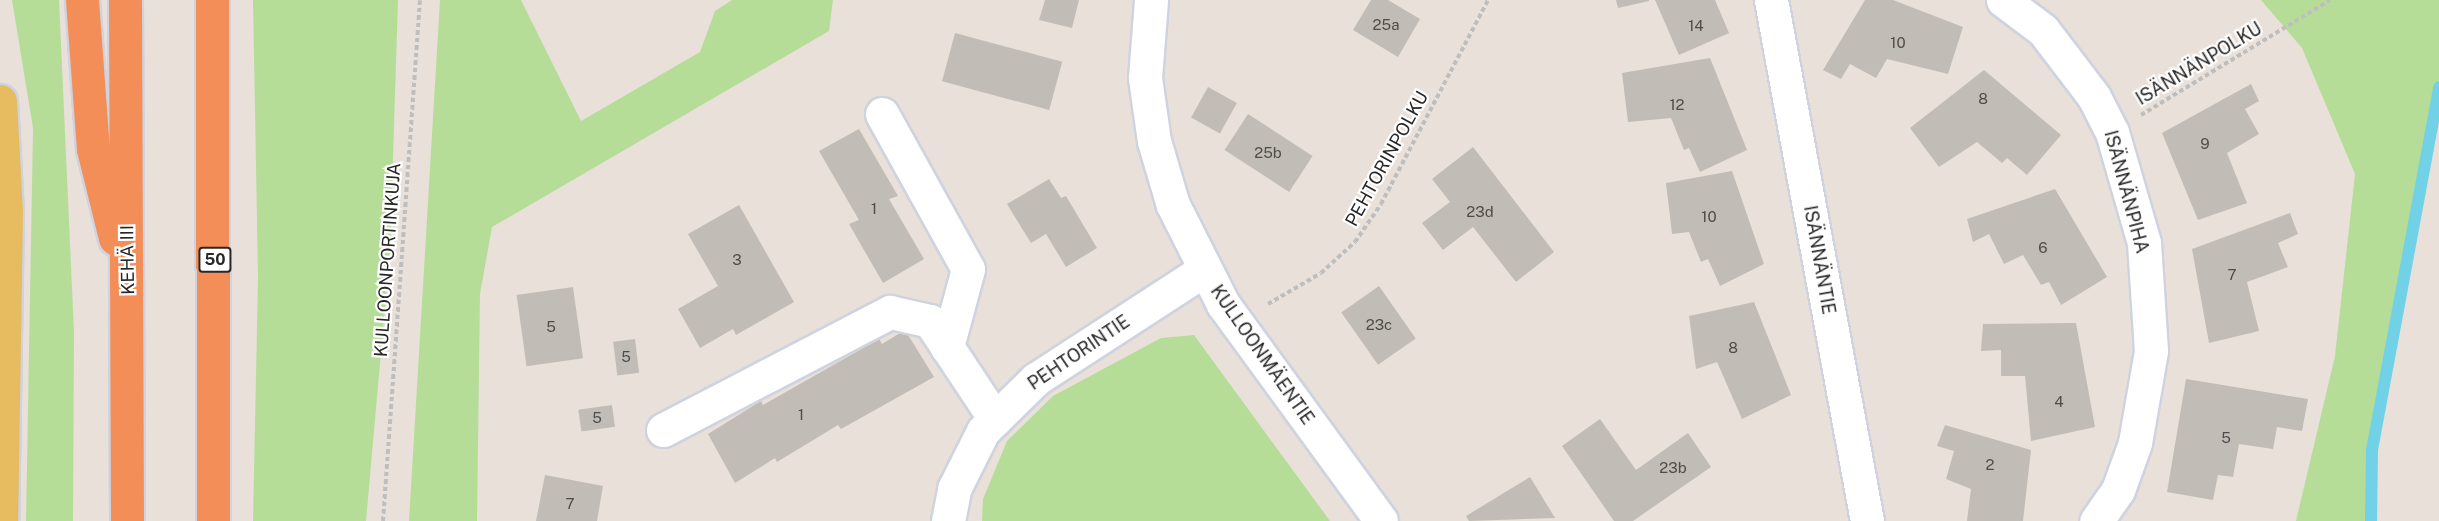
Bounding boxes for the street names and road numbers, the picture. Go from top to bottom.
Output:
street label: ISÄNNÄNPOLKU [2132,18,2266,110]
street label: PEHTORINPOLKU [1341,88,1433,230]
street label: ISÄNNÄNPIHA [2099,128,2153,256]
street label: KULLOONPORTINKUJA [370,162,406,358]
street label: ISÄNNÄNTIE [1799,204,1839,316]
street label: KEHÄ III [117,225,139,295]
road number: 50 [197,247,233,273]
street label: KULLOONMÄENTIE [1206,281,1318,429]
street label: PEHTORINTIE [1024,311,1134,395]

